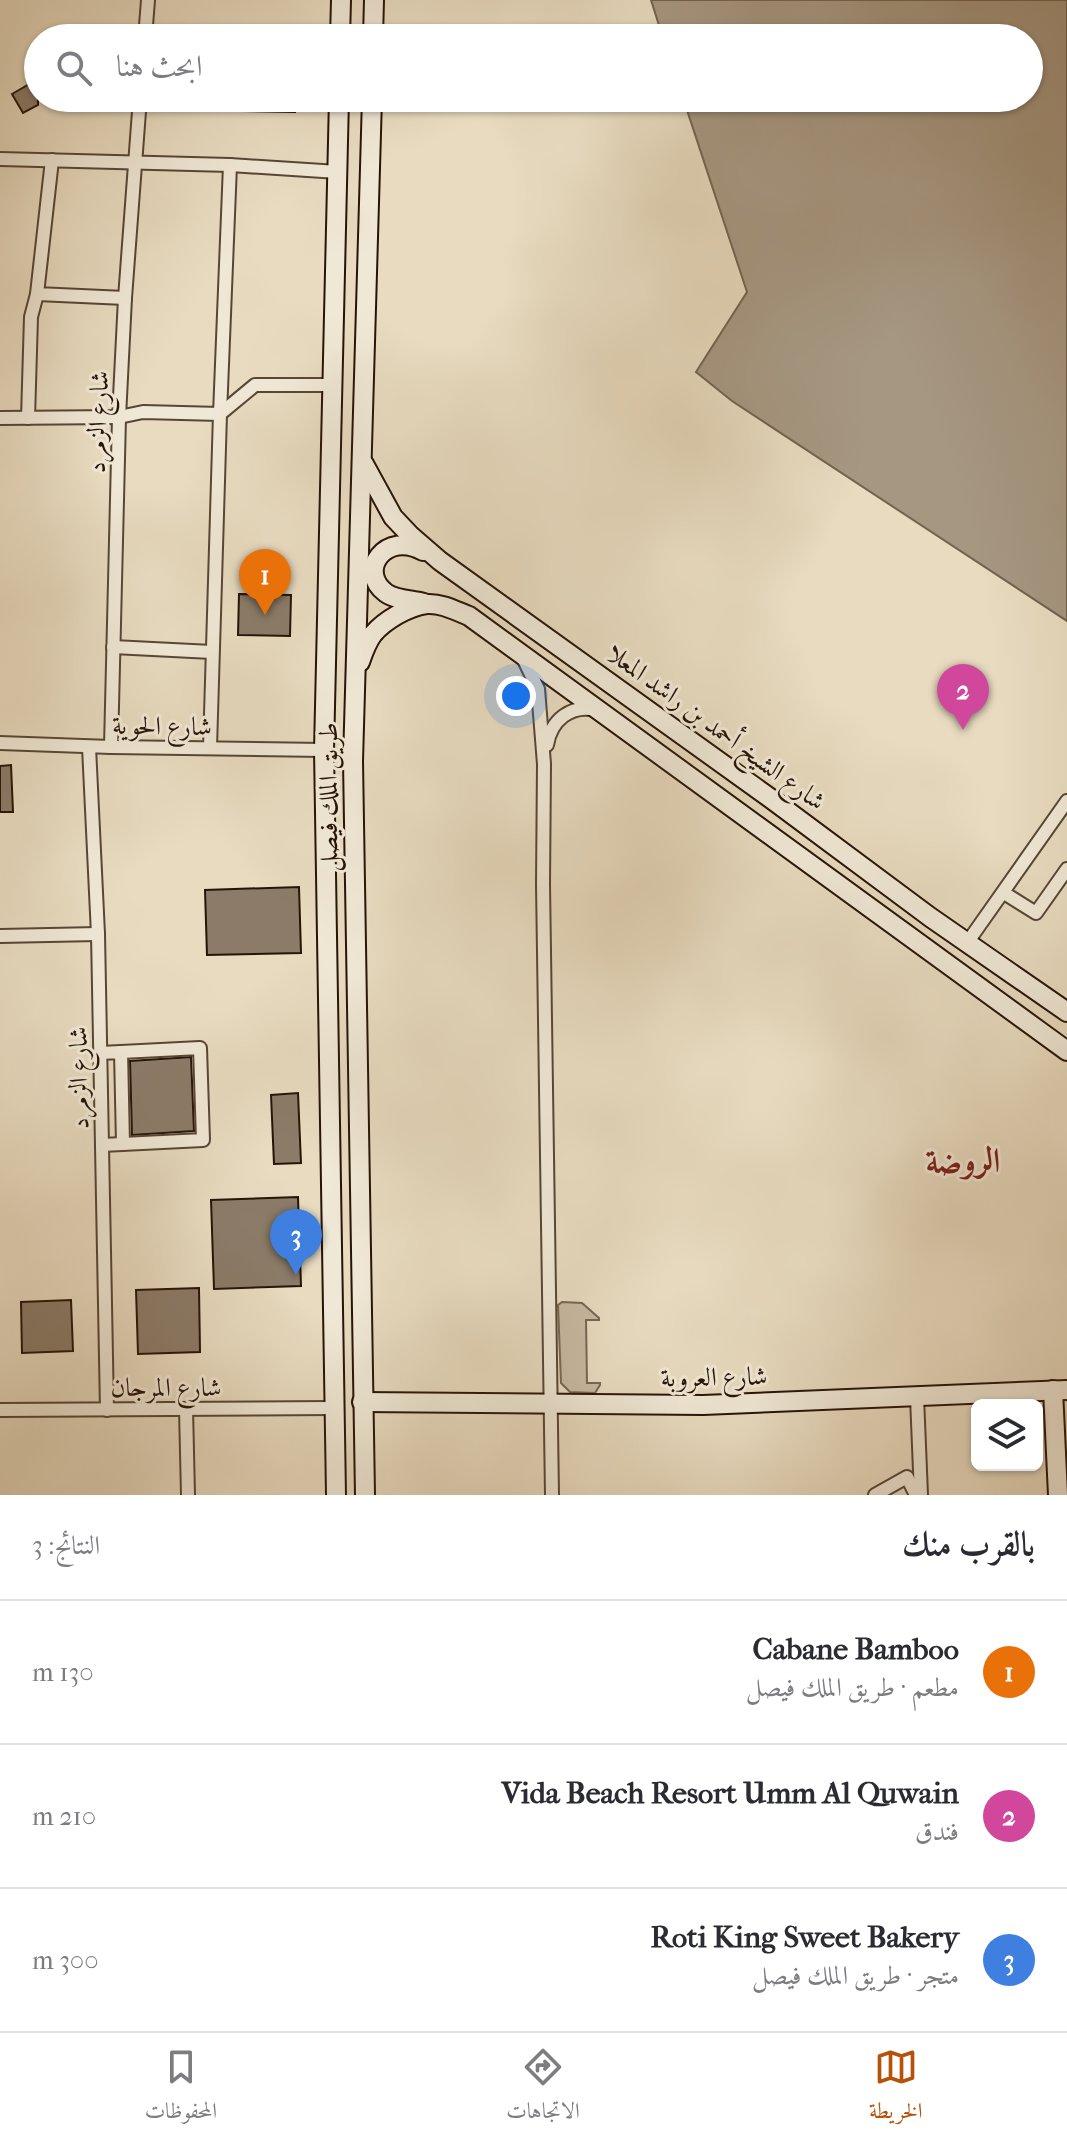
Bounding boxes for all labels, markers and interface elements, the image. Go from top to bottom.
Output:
search box [24,24,1043,112]
icon: search [52,46,96,90]
text: ابحث هنا [116,49,202,84]
street label: شارع الزمرد [81,370,121,474]
pin: 1 [239,549,291,615]
street label: شارع الشيخ أحمد بن راشد المعلا [596,636,833,823]
pin: 2 [937,664,989,730]
your location [496,676,536,716]
street label: شارع الحوية [112,710,212,748]
street label: طريق الملك فيصل [313,722,346,872]
street label: شارع الزمرد [63,1026,101,1130]
district label: الروضة [926,1141,1000,1181]
pin: 3 [270,1209,322,1275]
street label: شارع العروبة [660,1361,768,1399]
street label: شارع المرجان [110,1372,222,1409]
map controls [971,1399,1043,1471]
button: layers [971,1399,1043,1471]
text: بالقرب منك [902,1524,1035,1564]
text: النتائج: 3 [32,1530,100,1561]
text: Cabane Bamboo [752,1632,959,1667]
text: 130 m [32,1657,94,1688]
text: 1 [1004,1657,1014,1688]
text: مطعم · طريق الملك فيصل [746,1672,959,1703]
text: Vida Beach Resort Umm Al Quwain [501,1776,959,1811]
text: 210 m [32,1801,96,1832]
text: 2 [1002,1801,1016,1832]
text: فندق [915,1816,959,1847]
text: Roti King Sweet Bakery [651,1920,959,1955]
text: 300 m [32,1945,99,1976]
text: 3 [1004,1945,1014,1976]
text: متجر · طريق الملك فيصل [752,1960,959,1991]
tab: المحفوظات [145,2045,217,2132]
tab: الاتجاهات [506,2045,580,2132]
tab: الخريطة [869,2045,922,2132]

